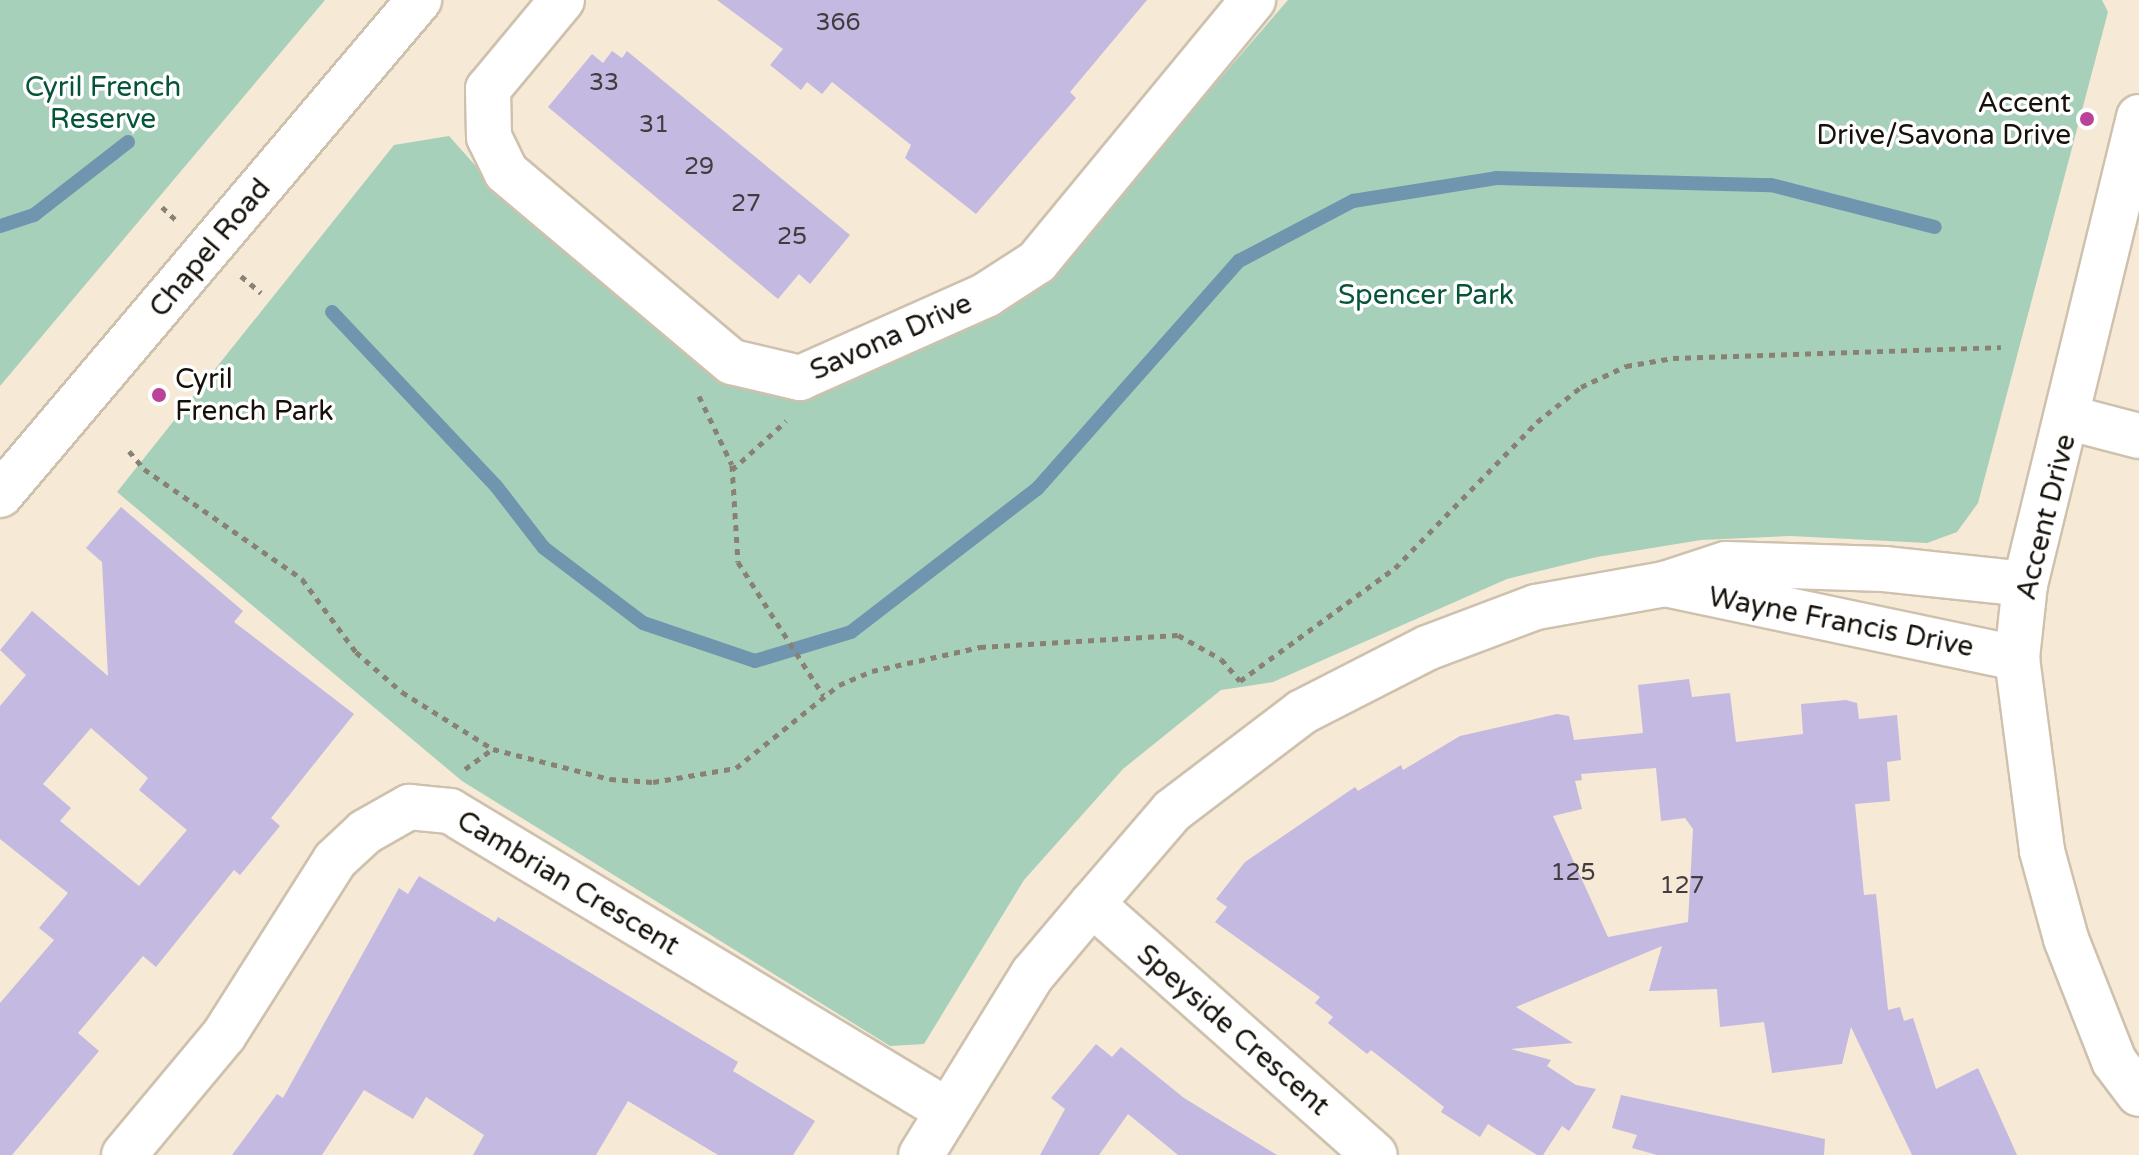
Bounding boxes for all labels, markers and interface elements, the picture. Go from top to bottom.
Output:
house number: 366 [815,9,861,37]
house number: 33 [589,69,619,97]
park label: Cyril French Reserve [25,70,181,136]
place label: Accent Drive/Savona Drive [1816,86,2071,152]
marker: Accent Drive/Savona Drive [2078,110,2096,128]
house number: 31 [639,111,669,139]
house number: 29 [684,153,714,181]
street label: Chapel Road [142,172,278,324]
house number: 27 [731,190,761,218]
house number: 25 [777,223,807,251]
park label: Spencer Park [1338,278,1514,312]
street label: Savona Drive [805,286,977,388]
place label: Cyril French Park [175,362,334,428]
marker: Cyril French Park [150,386,168,404]
street label: Accent Drive [2009,431,2083,603]
street label: Wayne Francis Drive [1706,580,1976,664]
street label: Cambrian Crescent [451,803,685,963]
house number: 125 [1550,859,1596,887]
house number: 127 [1659,872,1705,900]
street label: Speyside Crescent [1130,937,1336,1123]

